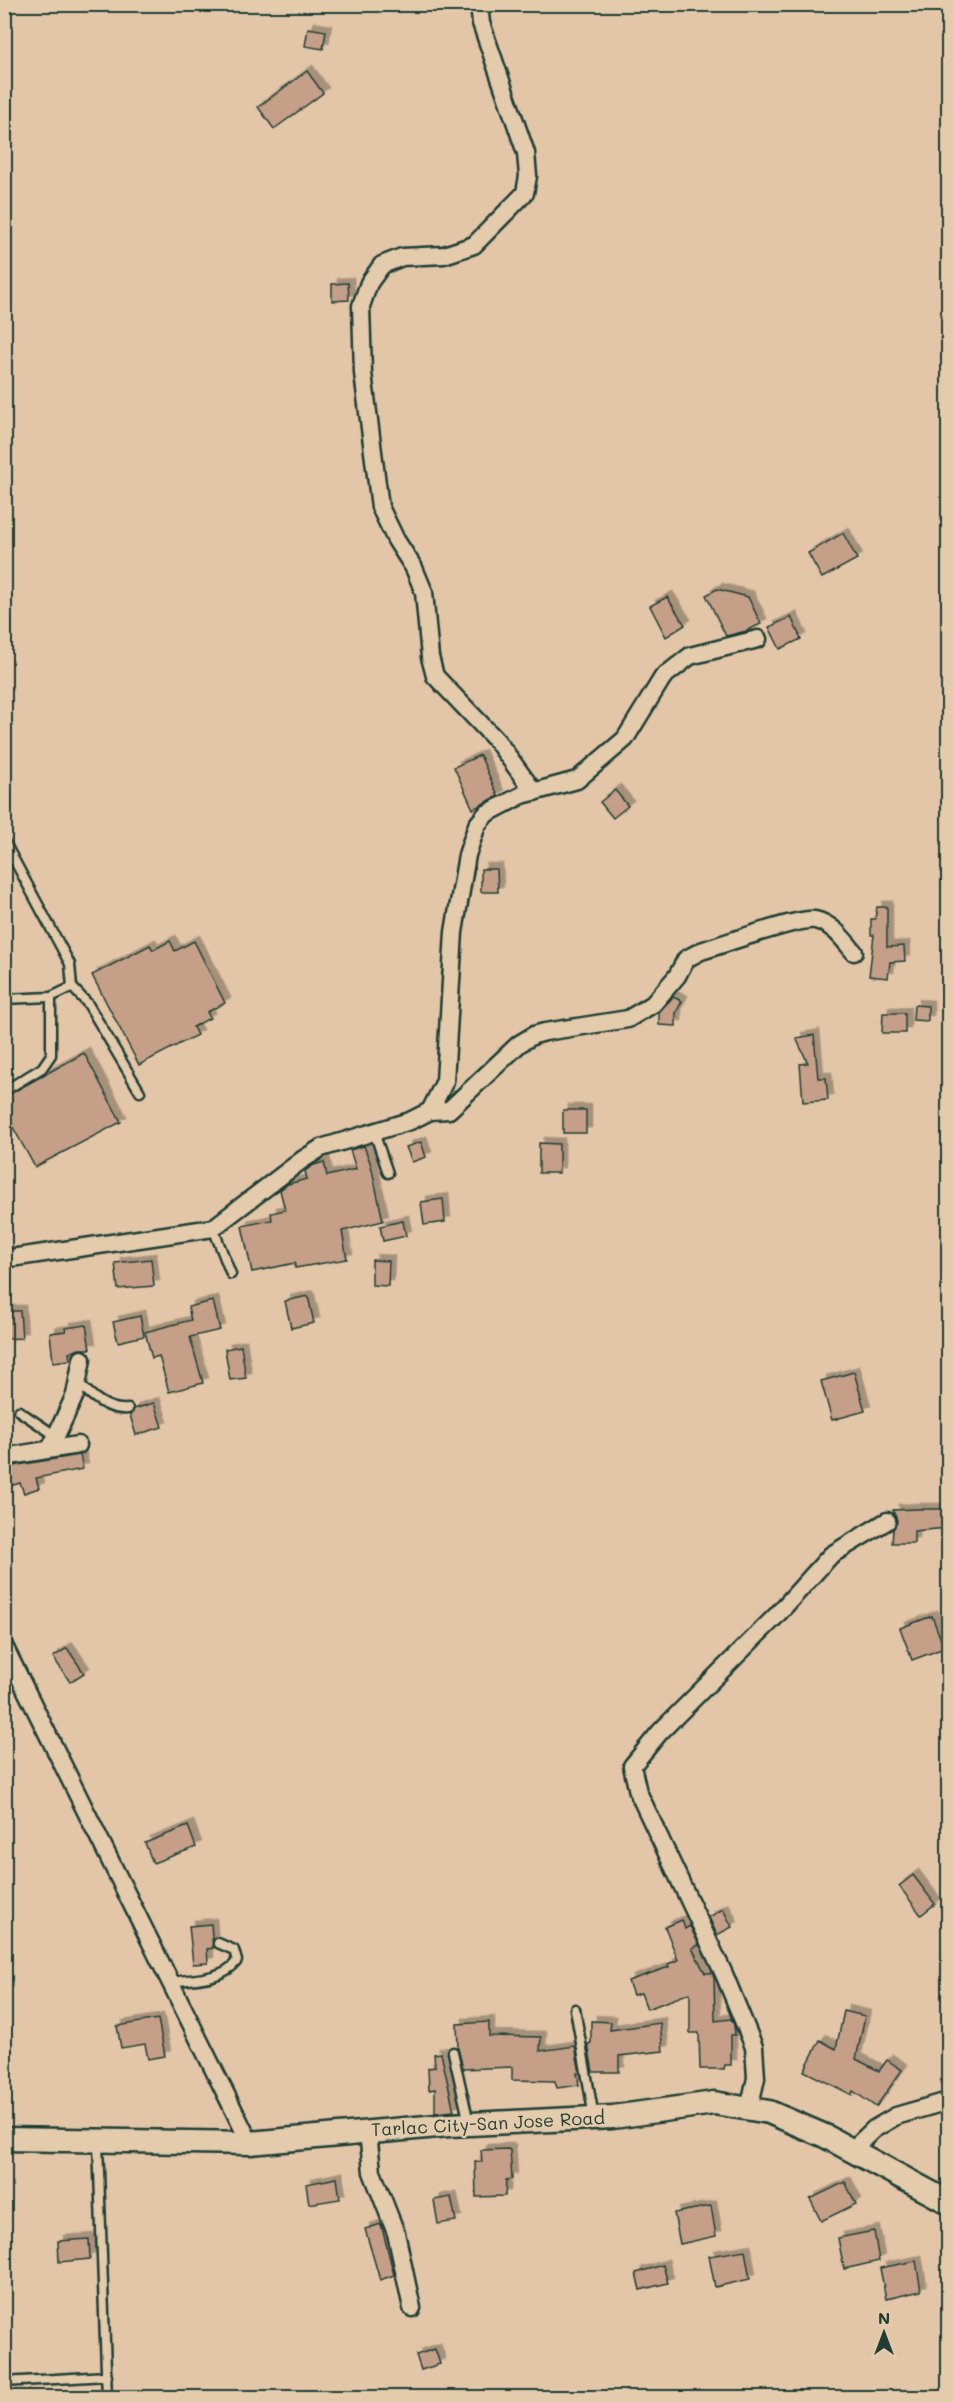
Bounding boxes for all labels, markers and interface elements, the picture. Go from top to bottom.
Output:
street label: Tarlac City-San Jose Road [371,2105,605,2141]
north arrow [854,2303,914,2363]
text: N [878,2307,890,2328]

